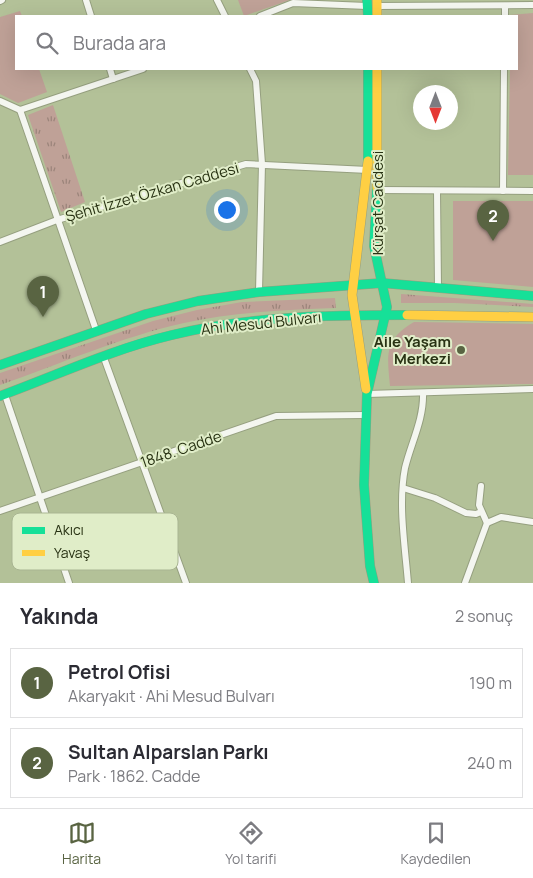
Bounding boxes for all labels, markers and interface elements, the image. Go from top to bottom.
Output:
search box [15,15,518,70]
icon: search [33,29,61,57]
text: Burada ara [73,30,166,56]
north arrow [413,85,458,130]
street label: Kürşat Caddesi [367,151,388,255]
street label: Şehit İzzet Özkan Caddesi [63,157,241,227]
your location [214,197,240,223]
pin: 2 [477,200,509,241]
pin: 1 [27,276,59,317]
street label: Ahi Mesud Bulvarı [200,306,322,340]
place label: Aile Yaşam Merkezi [374,331,451,369]
marker: Aile Yaşam Merkezi [455,344,467,356]
street label: 1848. Cadde [138,425,225,473]
legend [12,513,178,570]
text: Akıcı [54,520,84,539]
text: Yavaş [54,543,90,562]
text: Yakında [20,602,98,630]
text: 2 sonuç [455,605,513,627]
text: Petrol Ofisi [68,659,171,685]
text: 1 [33,672,41,694]
text: 190 m [469,672,512,694]
text: Akaryakıt · Ahi Mesud Bulvarı [68,685,275,707]
text: Sultan Alparslan Parkı [68,739,269,765]
text: 2 [32,752,42,774]
text: 240 m [467,752,512,774]
text: Park · 1862. Cadde [68,765,200,787]
tab: Harita [62,819,101,868]
tab: Yol tarifi [225,819,276,868]
tab: Kaydedilen [401,819,471,868]

